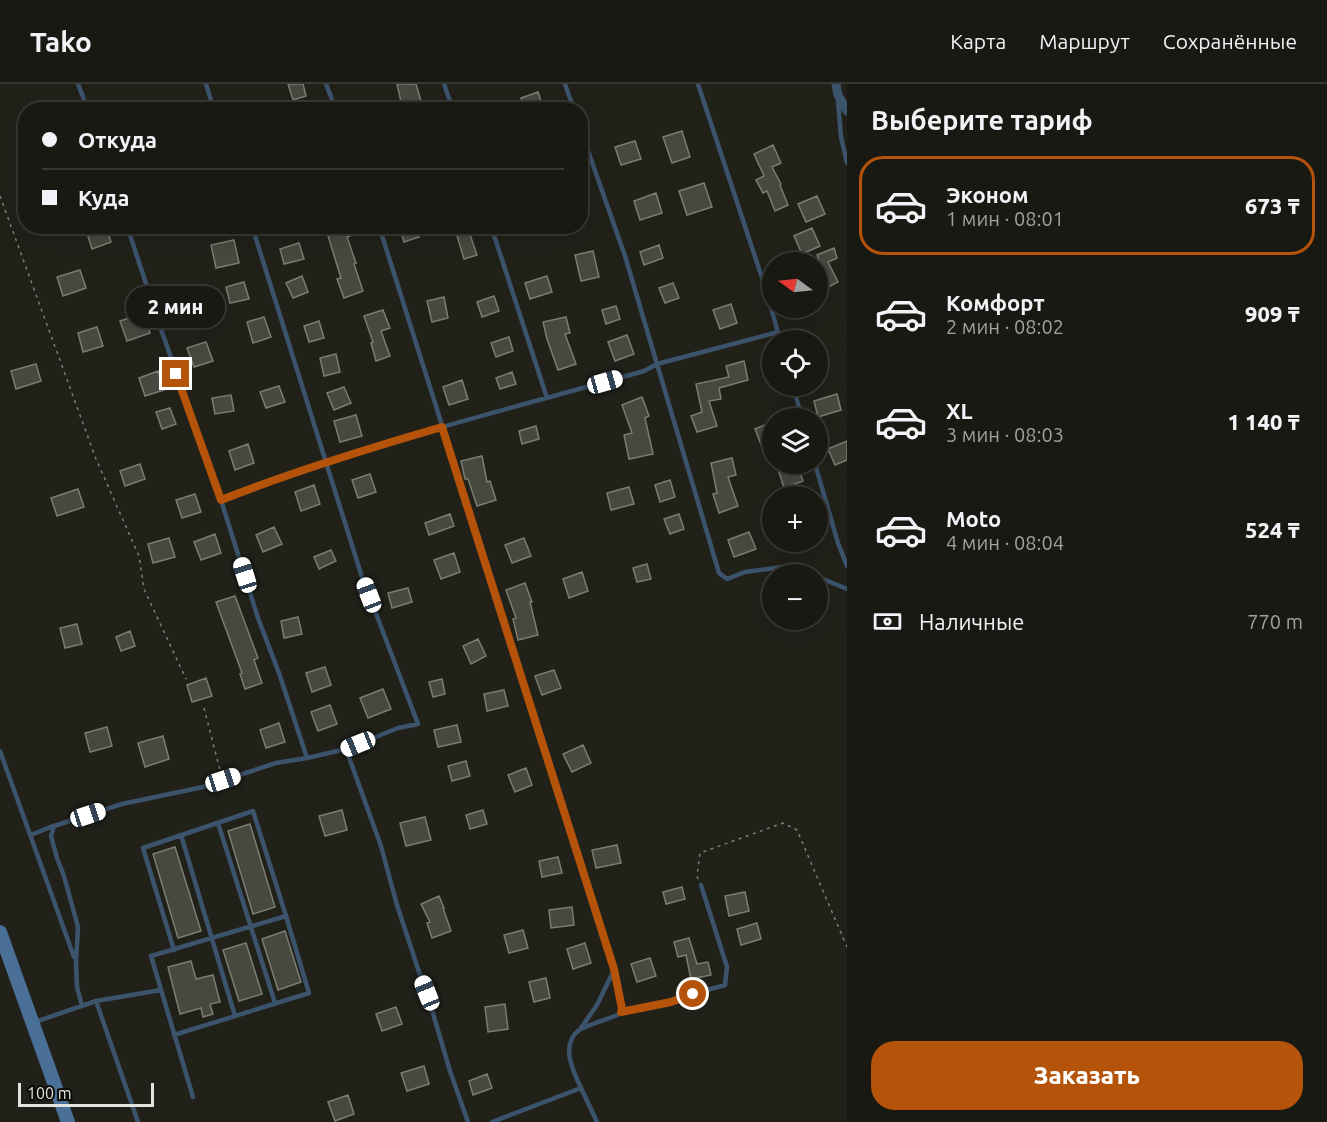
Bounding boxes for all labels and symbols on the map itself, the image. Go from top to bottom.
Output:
north arrow [762,252,828,318]
callout: 2 мин [126,287,225,329]
route end [162,360,189,387]
car [585,368,625,396]
car [231,555,259,595]
car [354,575,384,615]
car [338,729,378,759]
car [203,766,243,794]
car [68,801,108,829]
car [412,973,442,1013]
route start [679,980,706,1007]
scale bar [18,1080,154,1108]

